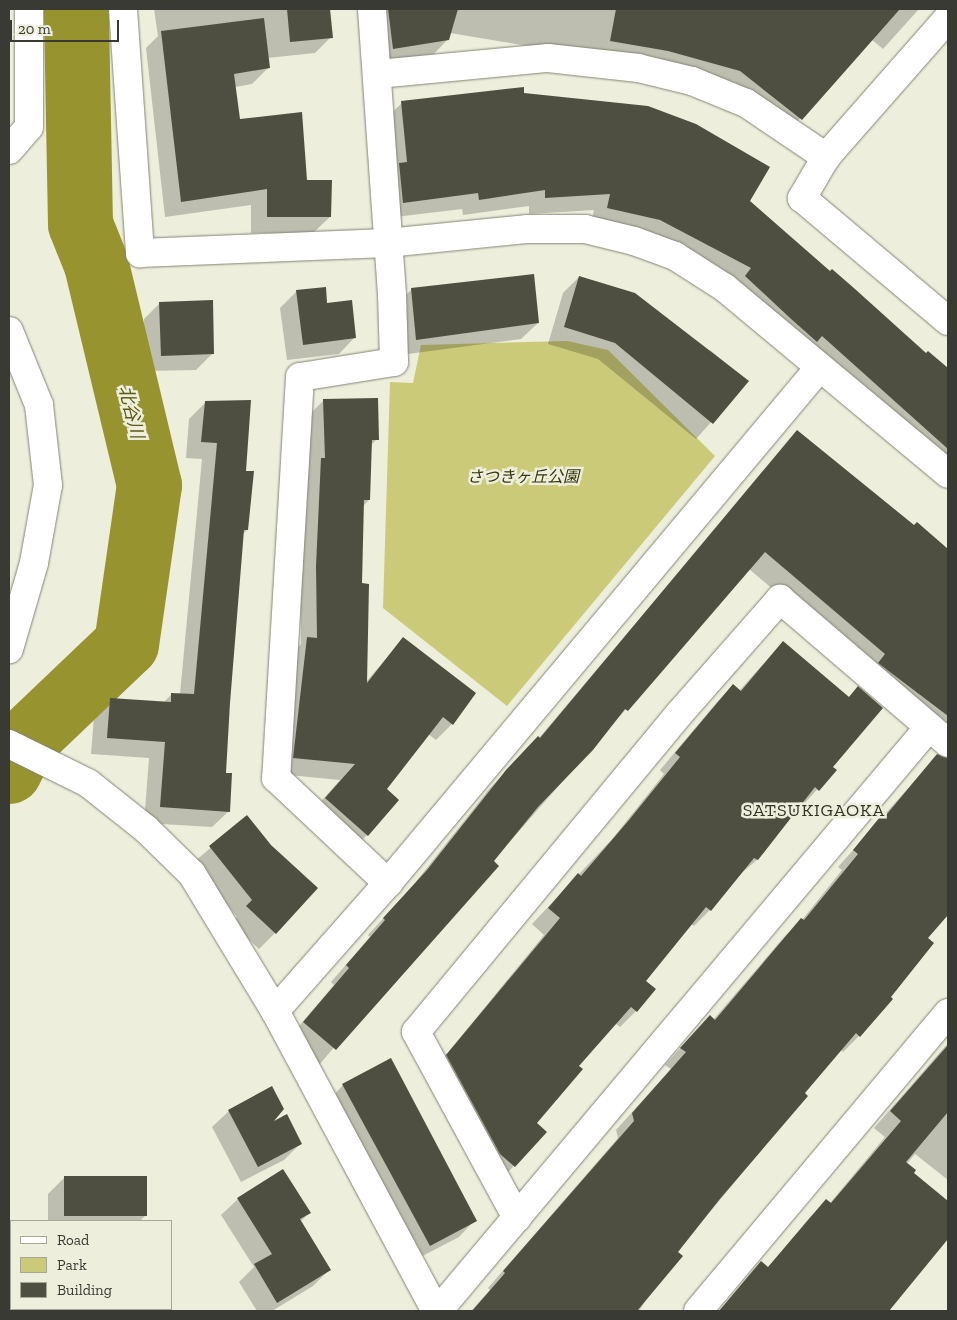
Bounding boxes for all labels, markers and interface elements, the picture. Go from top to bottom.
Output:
scale bar [12,10,121,42]
text: 20 m [18,20,51,38]
water label: 北谷川 [114,383,148,441]
park label: さつきヶ丘公園 [467,467,579,487]
district label: SATSUKIGAOKA [741,799,887,821]
legend [10,1220,172,1310]
text: Road [57,1231,89,1249]
text: Park [57,1256,87,1274]
text: Building [57,1281,112,1299]

